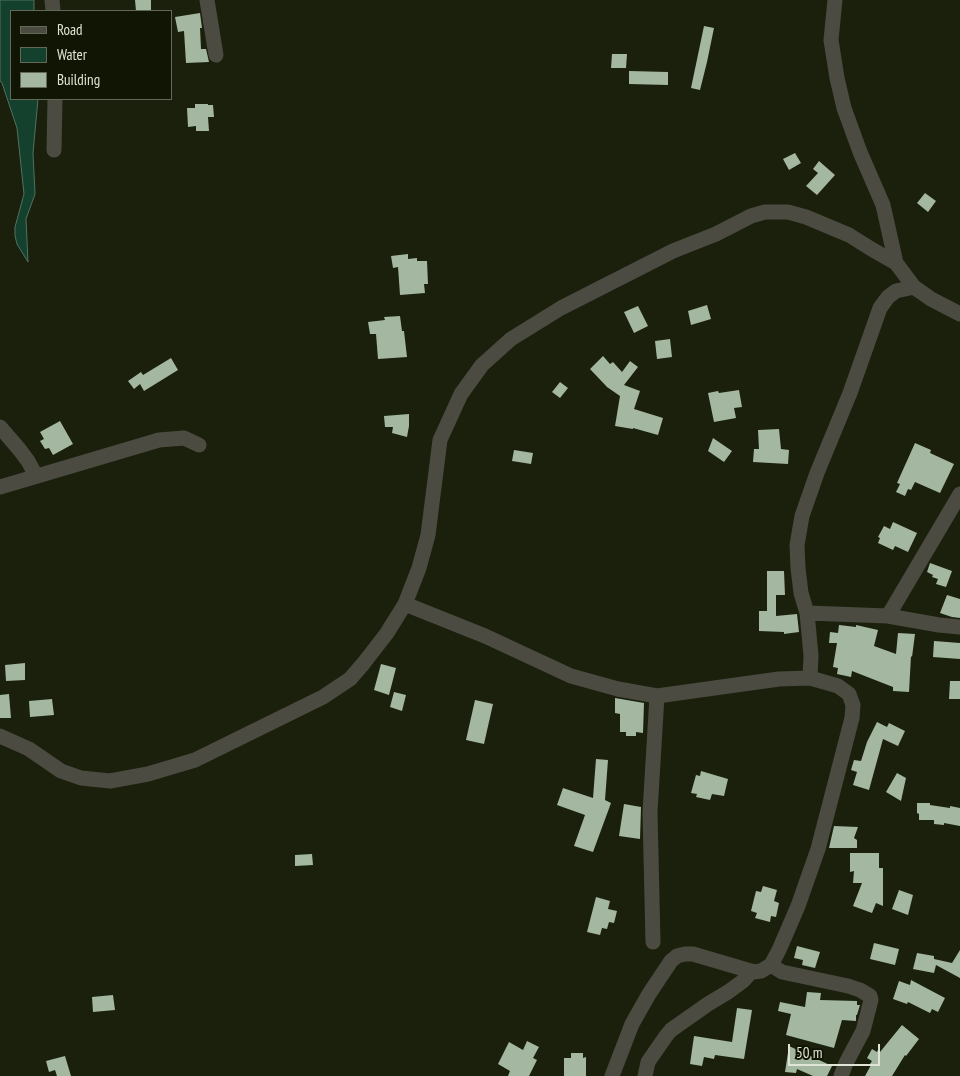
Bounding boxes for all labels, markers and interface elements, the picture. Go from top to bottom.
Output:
legend [10,10,172,100]
text: Road [57,20,83,39]
text: Water [57,45,87,64]
text: Building [57,70,100,89]
scale bar [790,1034,882,1066]
text: 50 m [796,1043,822,1062]

